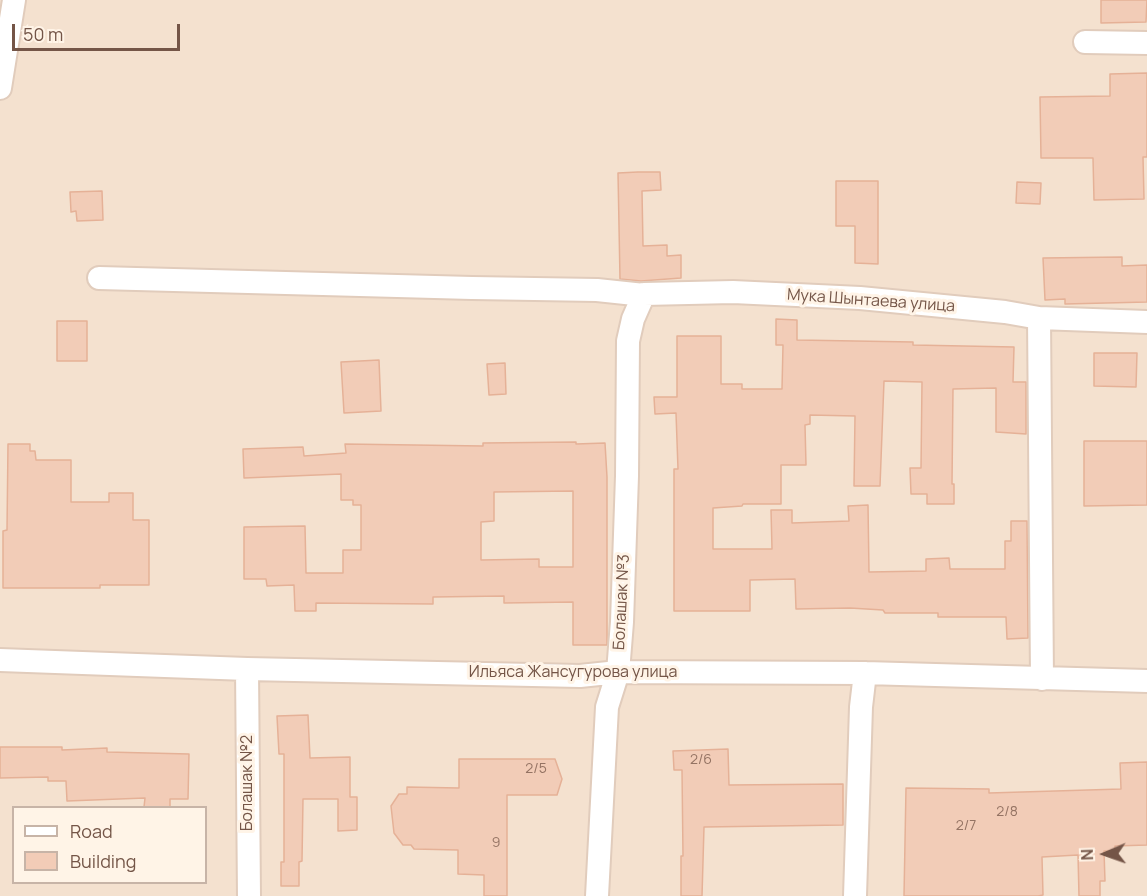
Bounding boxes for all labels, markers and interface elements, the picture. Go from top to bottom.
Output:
scale bar [15,12,183,50]
text: 50 m [23,22,63,46]
street label: Мука Шынтаева улица [786,286,956,316]
street label: Болашак №3 [610,554,634,650]
street label: Ильяса Жансугурова улица [469,663,677,683]
street label: Болашак №2 [238,735,258,831]
house number: 2/6 [690,752,712,768]
house number: 2/5 [525,761,547,777]
house number: 2/8 [996,804,1018,820]
legend [12,806,207,884]
house number: 2/7 [956,818,976,834]
text: Road [70,819,113,843]
north arrow [1075,824,1135,884]
house number: 9 [492,835,500,851]
text: N [1076,848,1098,861]
text: Building [70,849,136,873]

